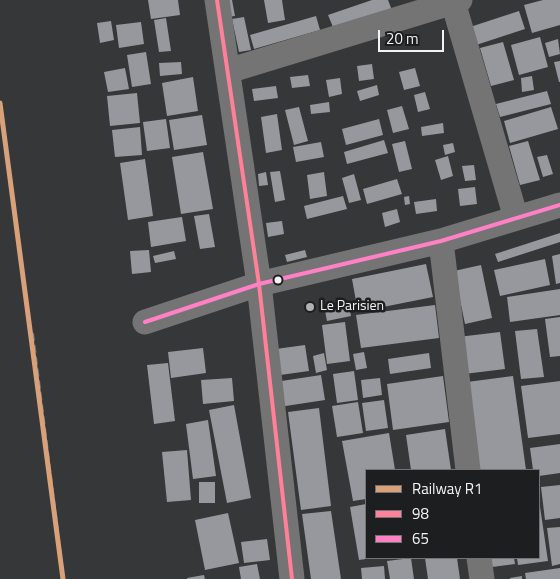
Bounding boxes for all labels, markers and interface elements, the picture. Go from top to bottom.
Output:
scale bar [380,20,446,52]
text: 20 m [386,27,419,50]
unlabelled marker [273,275,283,285]
place label: Le Parisien [320,299,384,315]
marker: Le Parisien [304,301,316,313]
legend [365,469,540,559]
text: Railway R1 [412,477,483,500]
text: 98 [412,502,429,525]
text: 65 [412,527,429,550]

